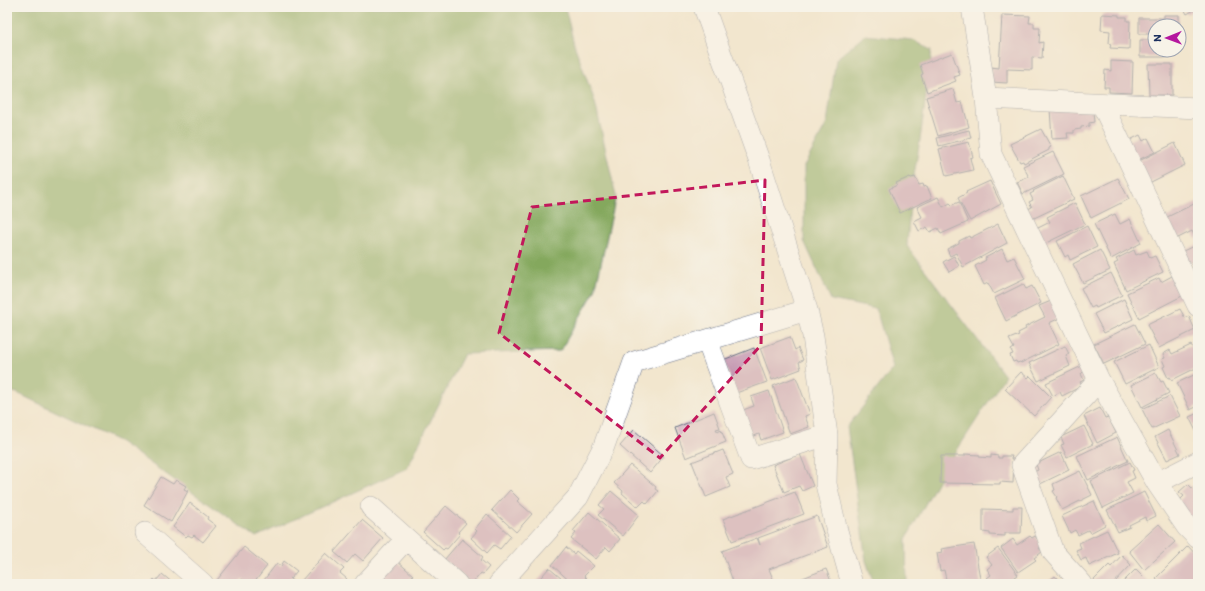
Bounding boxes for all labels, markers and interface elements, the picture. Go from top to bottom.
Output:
north arrow [1147,18,1187,58]
text: N [1151,34,1164,42]

